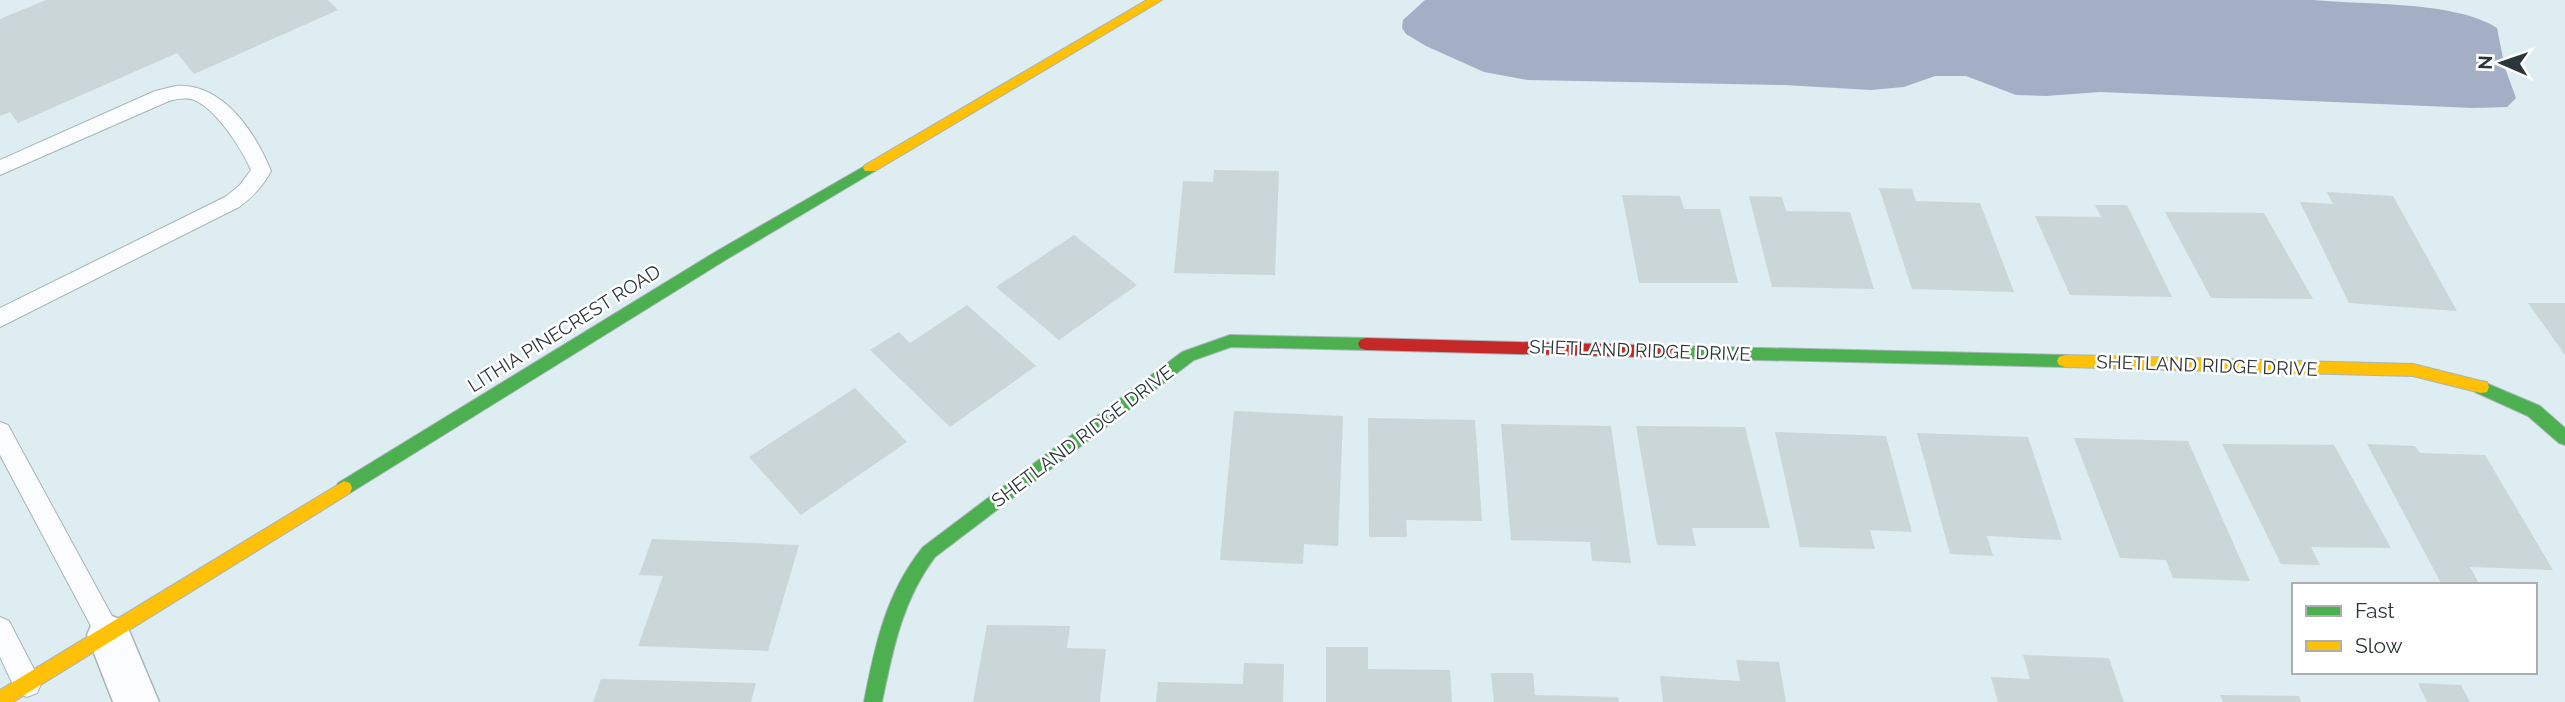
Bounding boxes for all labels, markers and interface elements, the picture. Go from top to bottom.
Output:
north arrow [2467,28,2537,98]
text: N [2474,55,2496,70]
street label: LITHIA PINECREST ROAD [464,260,664,396]
street label: SHETLAND RIDGE DRIVE [1529,335,1751,365]
street label: SHETLAND RIDGE DRIVE [2096,350,2318,380]
street label: SHETLAND RIDGE DRIVE [987,361,1177,511]
legend [2292,583,2537,674]
text: Fast [2355,598,2395,623]
text: Slow [2355,633,2403,658]

